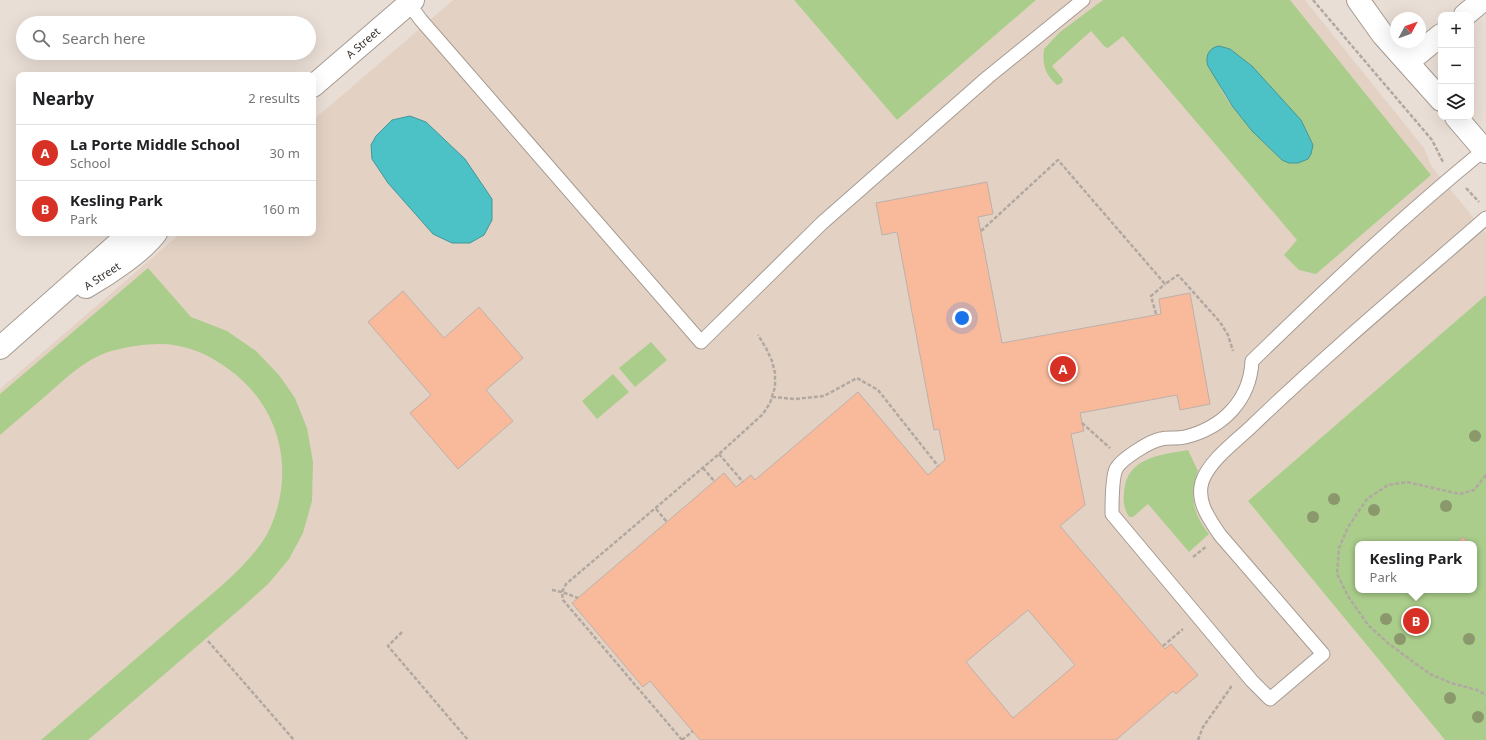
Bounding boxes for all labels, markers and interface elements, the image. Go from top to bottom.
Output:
north arrow [1390,12,1426,48]
map controls [1438,12,1474,120]
button: + [1438,12,1474,48]
search box [16,16,316,60]
street label: A Street [342,24,383,62]
icon: search [30,27,52,49]
text: Search here [62,28,145,48]
button: − [1438,48,1474,84]
button: layers [1438,84,1474,120]
text: Nearby [32,87,94,110]
text: 2 results [248,89,300,107]
text: La Porte Middle School [70,134,240,154]
text: A [41,144,50,162]
text: 30 m [270,144,300,162]
text: School [70,154,111,172]
text: Kesling Park [70,190,163,210]
text: B [41,200,49,218]
text: 160 m [262,200,300,218]
text: Park [70,210,97,228]
street label: A Street [81,258,123,293]
your location [952,308,972,328]
pin: A [1050,354,1076,384]
popup [1355,541,1477,593]
text: Kesling Park [1370,548,1462,568]
text: Park [1370,568,1397,586]
pin: B [1403,606,1429,636]

